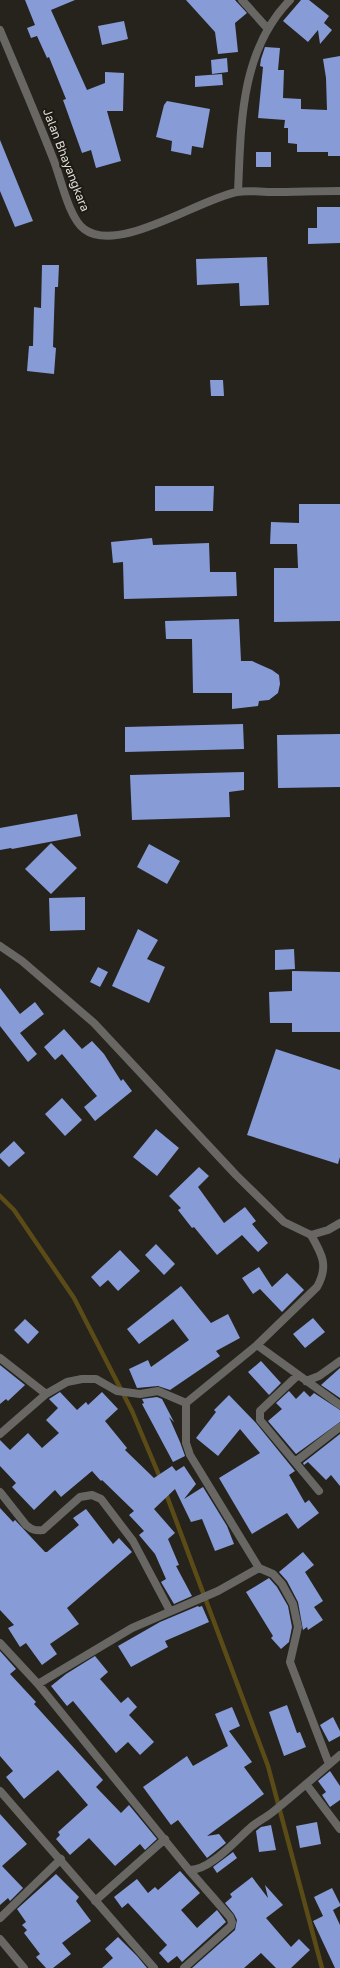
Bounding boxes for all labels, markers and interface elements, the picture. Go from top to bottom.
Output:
street label: Jalan Bhayangkara [40,106,93,213]

